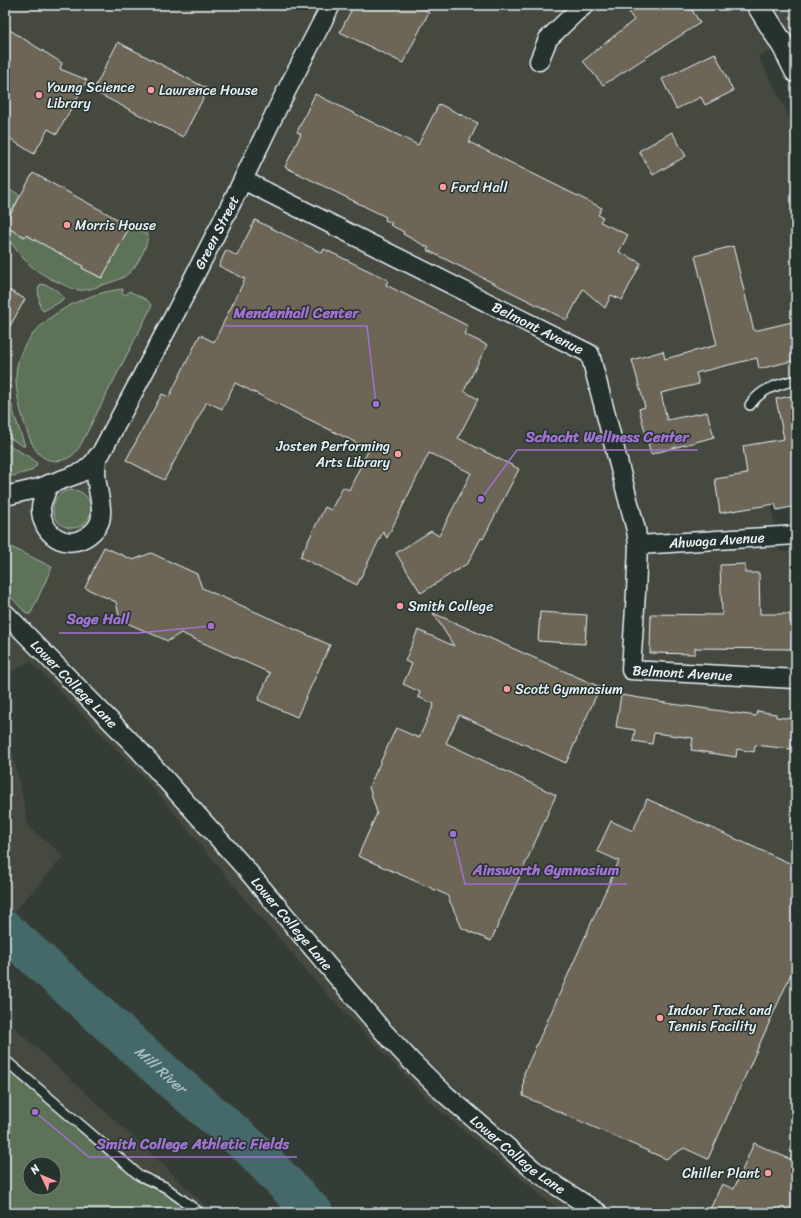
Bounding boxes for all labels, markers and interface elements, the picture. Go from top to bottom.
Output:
place label: Young Science Library [47,75,135,116]
place label: Lawrence House [159,78,258,103]
marker: Lawrence House [146,85,156,95]
marker: Young Science Library [34,90,44,100]
place label: Ford Hall [451,175,508,200]
marker: Ford Hall [438,182,448,192]
street label: Green Street [188,191,246,274]
place label: Morris House [75,213,156,238]
marker: Morris House [62,220,72,230]
street label: Belmont Avenue [487,295,588,362]
callout: Mendenhall Center [225,299,367,326]
text: Mendenhall Center [232,300,360,326]
callout: Schacht Wellness Center [517,423,698,450]
text: Schacht Wellness Center [524,424,690,450]
place label: Josten Performing Arts Library [275,434,391,475]
marker: Josten Performing Arts Library [393,449,403,459]
street label: Ahwaga Avenue [667,525,765,556]
place label: Smith College [408,594,493,619]
marker: Smith College [395,601,405,611]
callout: Sage Hall [59,606,138,633]
text: Sage Hall [66,606,130,632]
street label: Lower College Lane [24,634,124,735]
street label: Belmont Avenue [632,658,733,689]
place label: Scott Gymnasium [515,677,623,702]
marker: Scott Gymnasium [502,684,512,694]
callout: Ainsworth Gymnasium [465,857,627,884]
text: Ainsworth Gymnasium [472,857,620,883]
street label: Lower College Lane [244,871,339,977]
place label: Indoor Track and Tennis Facility [667,998,773,1039]
marker: Indoor Track and Tennis Facility [655,1013,665,1023]
water label: Mill River [129,1039,195,1102]
street label: Lower College Lane [464,1108,570,1201]
callout: Smith College Athletic Fields [89,1130,297,1157]
text: Smith College Athletic Fields [96,1131,290,1157]
north arrow [22,1156,62,1196]
text: N [25,1160,45,1179]
place label: Chiller Plant [682,1161,760,1186]
marker: Chiller Plant [763,1168,773,1178]

